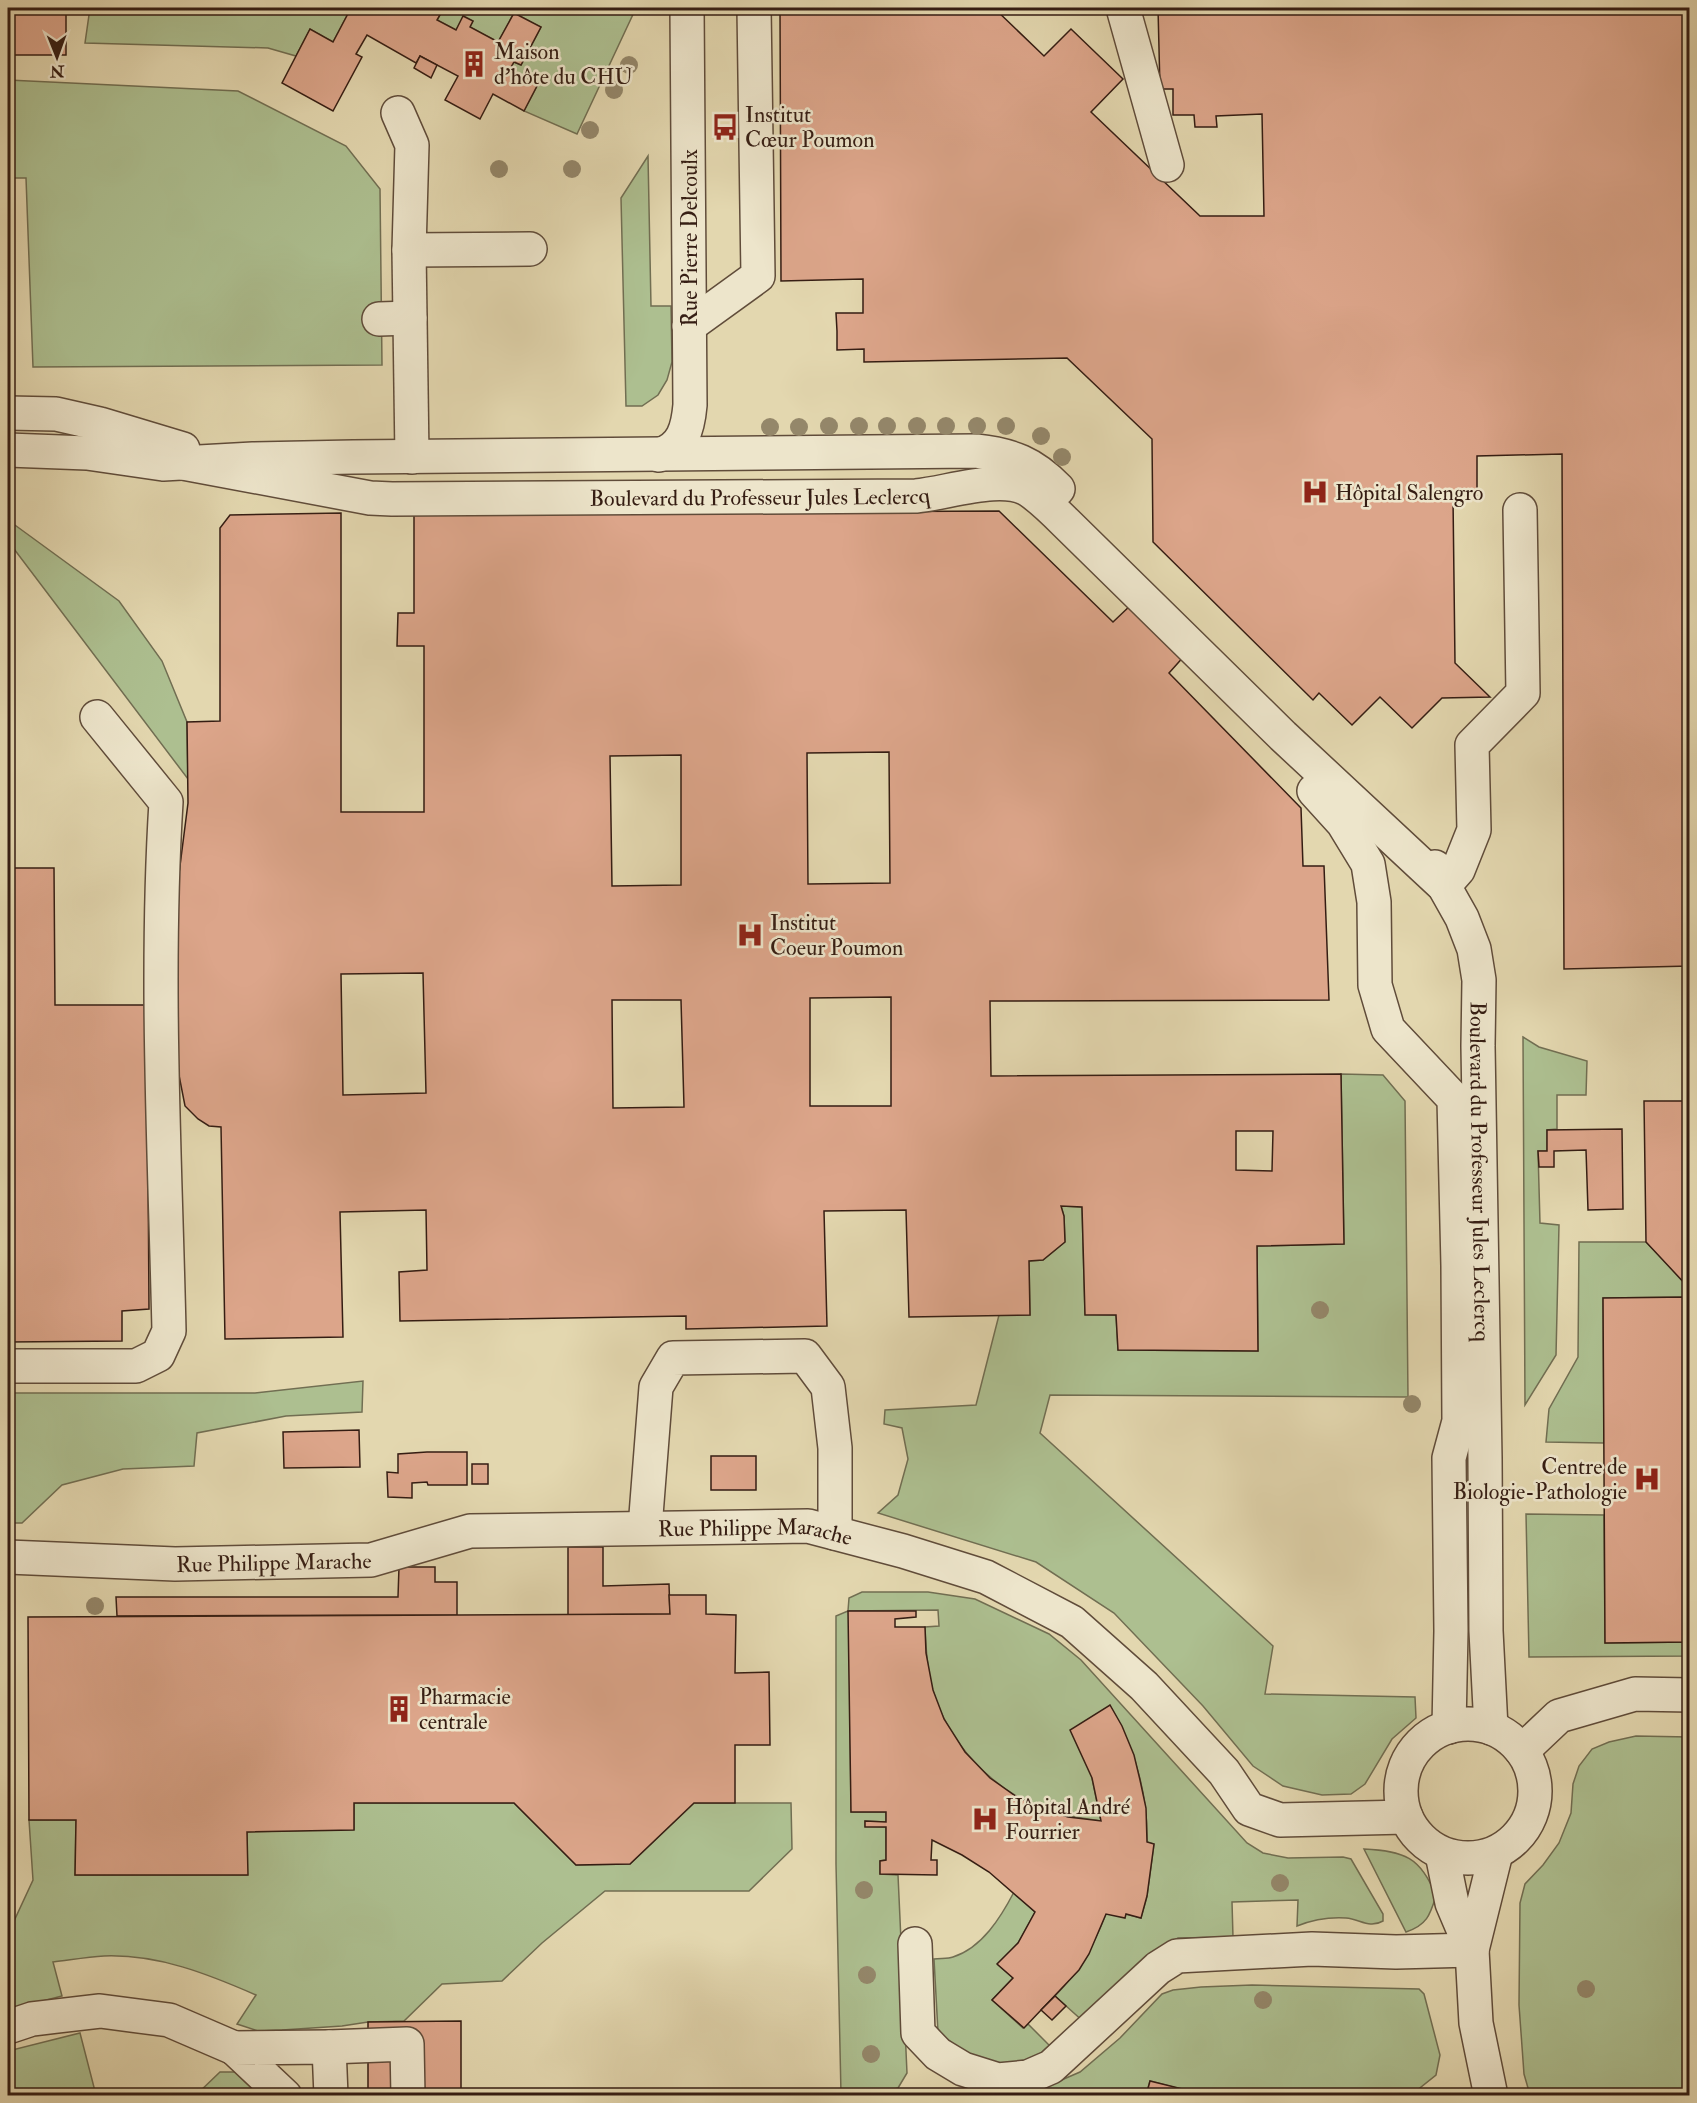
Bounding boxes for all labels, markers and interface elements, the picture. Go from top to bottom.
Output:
north arrow [27,27,87,87]
place label: Maison d'hôte du CHU [494,38,633,91]
building icon: Maison d'hôte du CHU [459,49,489,79]
text: N [49,61,66,81]
place label: Institut Cœur Poumon [745,101,874,154]
bus stop icon: Institut Cœur Poumon [710,112,740,142]
street label: Rue Pierre Delcoulx [676,149,704,327]
hospital icon: Hôpital Salengro [1300,477,1330,507]
place label: Hôpital Salengro [1335,479,1483,508]
street label: Boulevard du Professeur Jules Leclercq [590,481,932,513]
place label: Institut Coeur Poumon [770,909,903,962]
hospital icon: Institut Coeur Poumon [735,920,765,950]
street label: Boulevard du Professeur Jules Leclercq [1463,1001,1496,1343]
place label: Centre de Biologie-Pathologie [1453,1453,1627,1506]
hospital icon: Centre de Biologie-Pathologie [1632,1464,1662,1494]
street label: Rue Philippe Marache [658,1513,855,1552]
street label: Rue Philippe Marache [176,1547,372,1579]
place label: Pharmacie centrale [419,1683,511,1736]
building icon: Pharmacie centrale [384,1694,414,1724]
place label: Hôpital André Fourrier [1005,1793,1131,1846]
hospital icon: Hôpital André Fourrier [970,1804,1000,1834]

